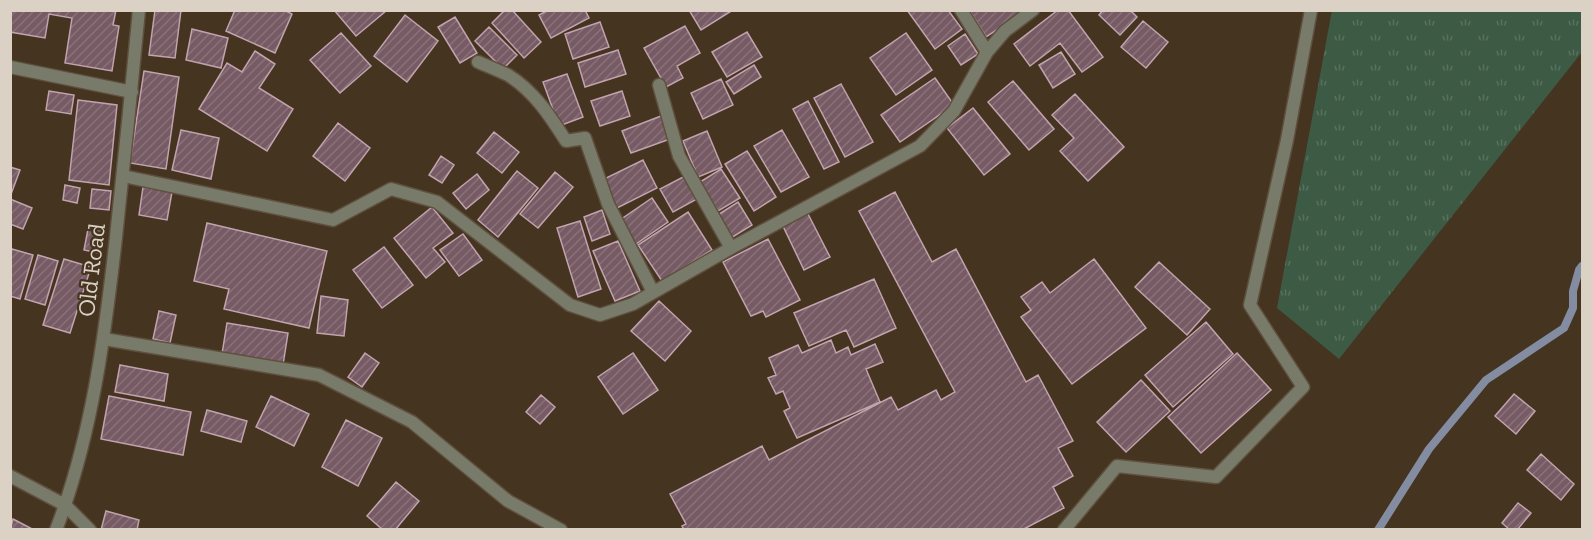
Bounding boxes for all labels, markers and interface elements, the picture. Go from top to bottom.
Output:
street label: Old Road [71,222,111,318]

